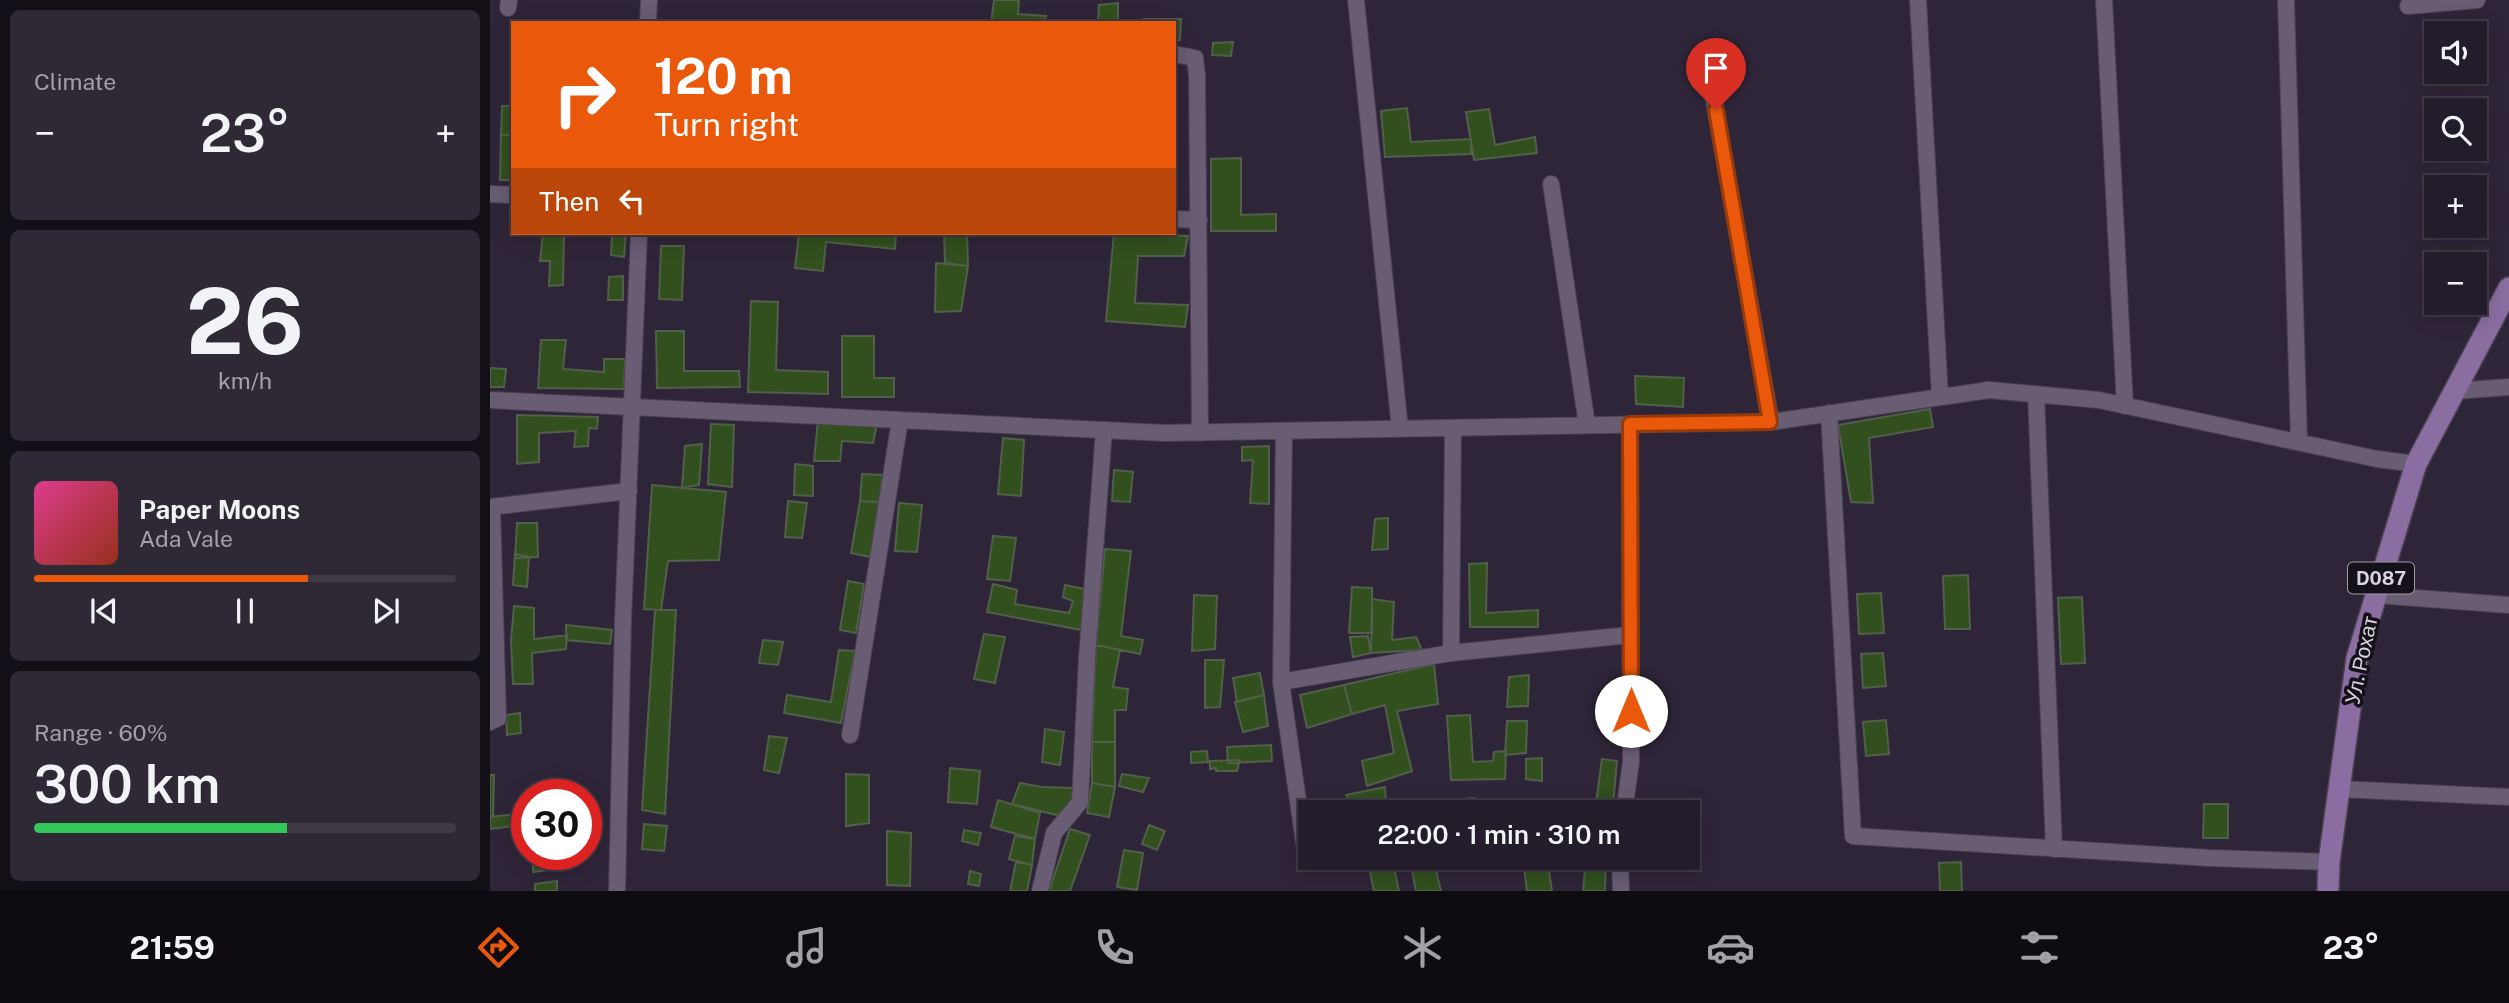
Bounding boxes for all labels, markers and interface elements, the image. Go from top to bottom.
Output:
map controls [2424,21,2487,315]
button: sound [2424,21,2487,84]
pin [1686,38,1746,110]
text: 120 m [654,47,793,105]
icon: right [539,49,630,140]
icon: arrive [1697,49,1735,87]
text: Climate [34,68,116,95]
button: search [2424,98,2487,161]
text: 23° [200,103,290,164]
text: Turn right [654,106,799,143]
text: − [34,111,55,156]
text: + [435,111,456,156]
button: + [2424,175,2487,238]
icon: left [613,182,651,220]
text: Then [539,186,599,217]
button: − [2424,252,2487,315]
text: 26 [186,268,304,374]
text: km/h [218,367,272,394]
text: Paper Moons [139,494,300,525]
text: Ada Vale [139,525,233,552]
road number: D087 [2348,562,2414,594]
icon: previous [85,592,123,630]
icon: pause [226,592,264,630]
icon: next [367,592,405,630]
street label: Ул. Рохат [2339,613,2383,706]
position arrow [1594,674,1668,748]
text: Range · 60% [34,719,167,746]
text: 300 km [34,754,220,815]
speed limit sign: 30 [511,779,602,870]
text: 22:00 · 1 min · 310 m [1377,819,1621,850]
icon: directions [474,923,523,972]
icon: music [782,923,831,972]
icon: phone [1090,923,1139,972]
icon: climate [1398,923,1447,972]
icon: car [1706,923,1755,972]
icon: filters [2015,923,2064,972]
text: 21:59 [130,929,215,966]
text: 23° [2323,929,2379,966]

